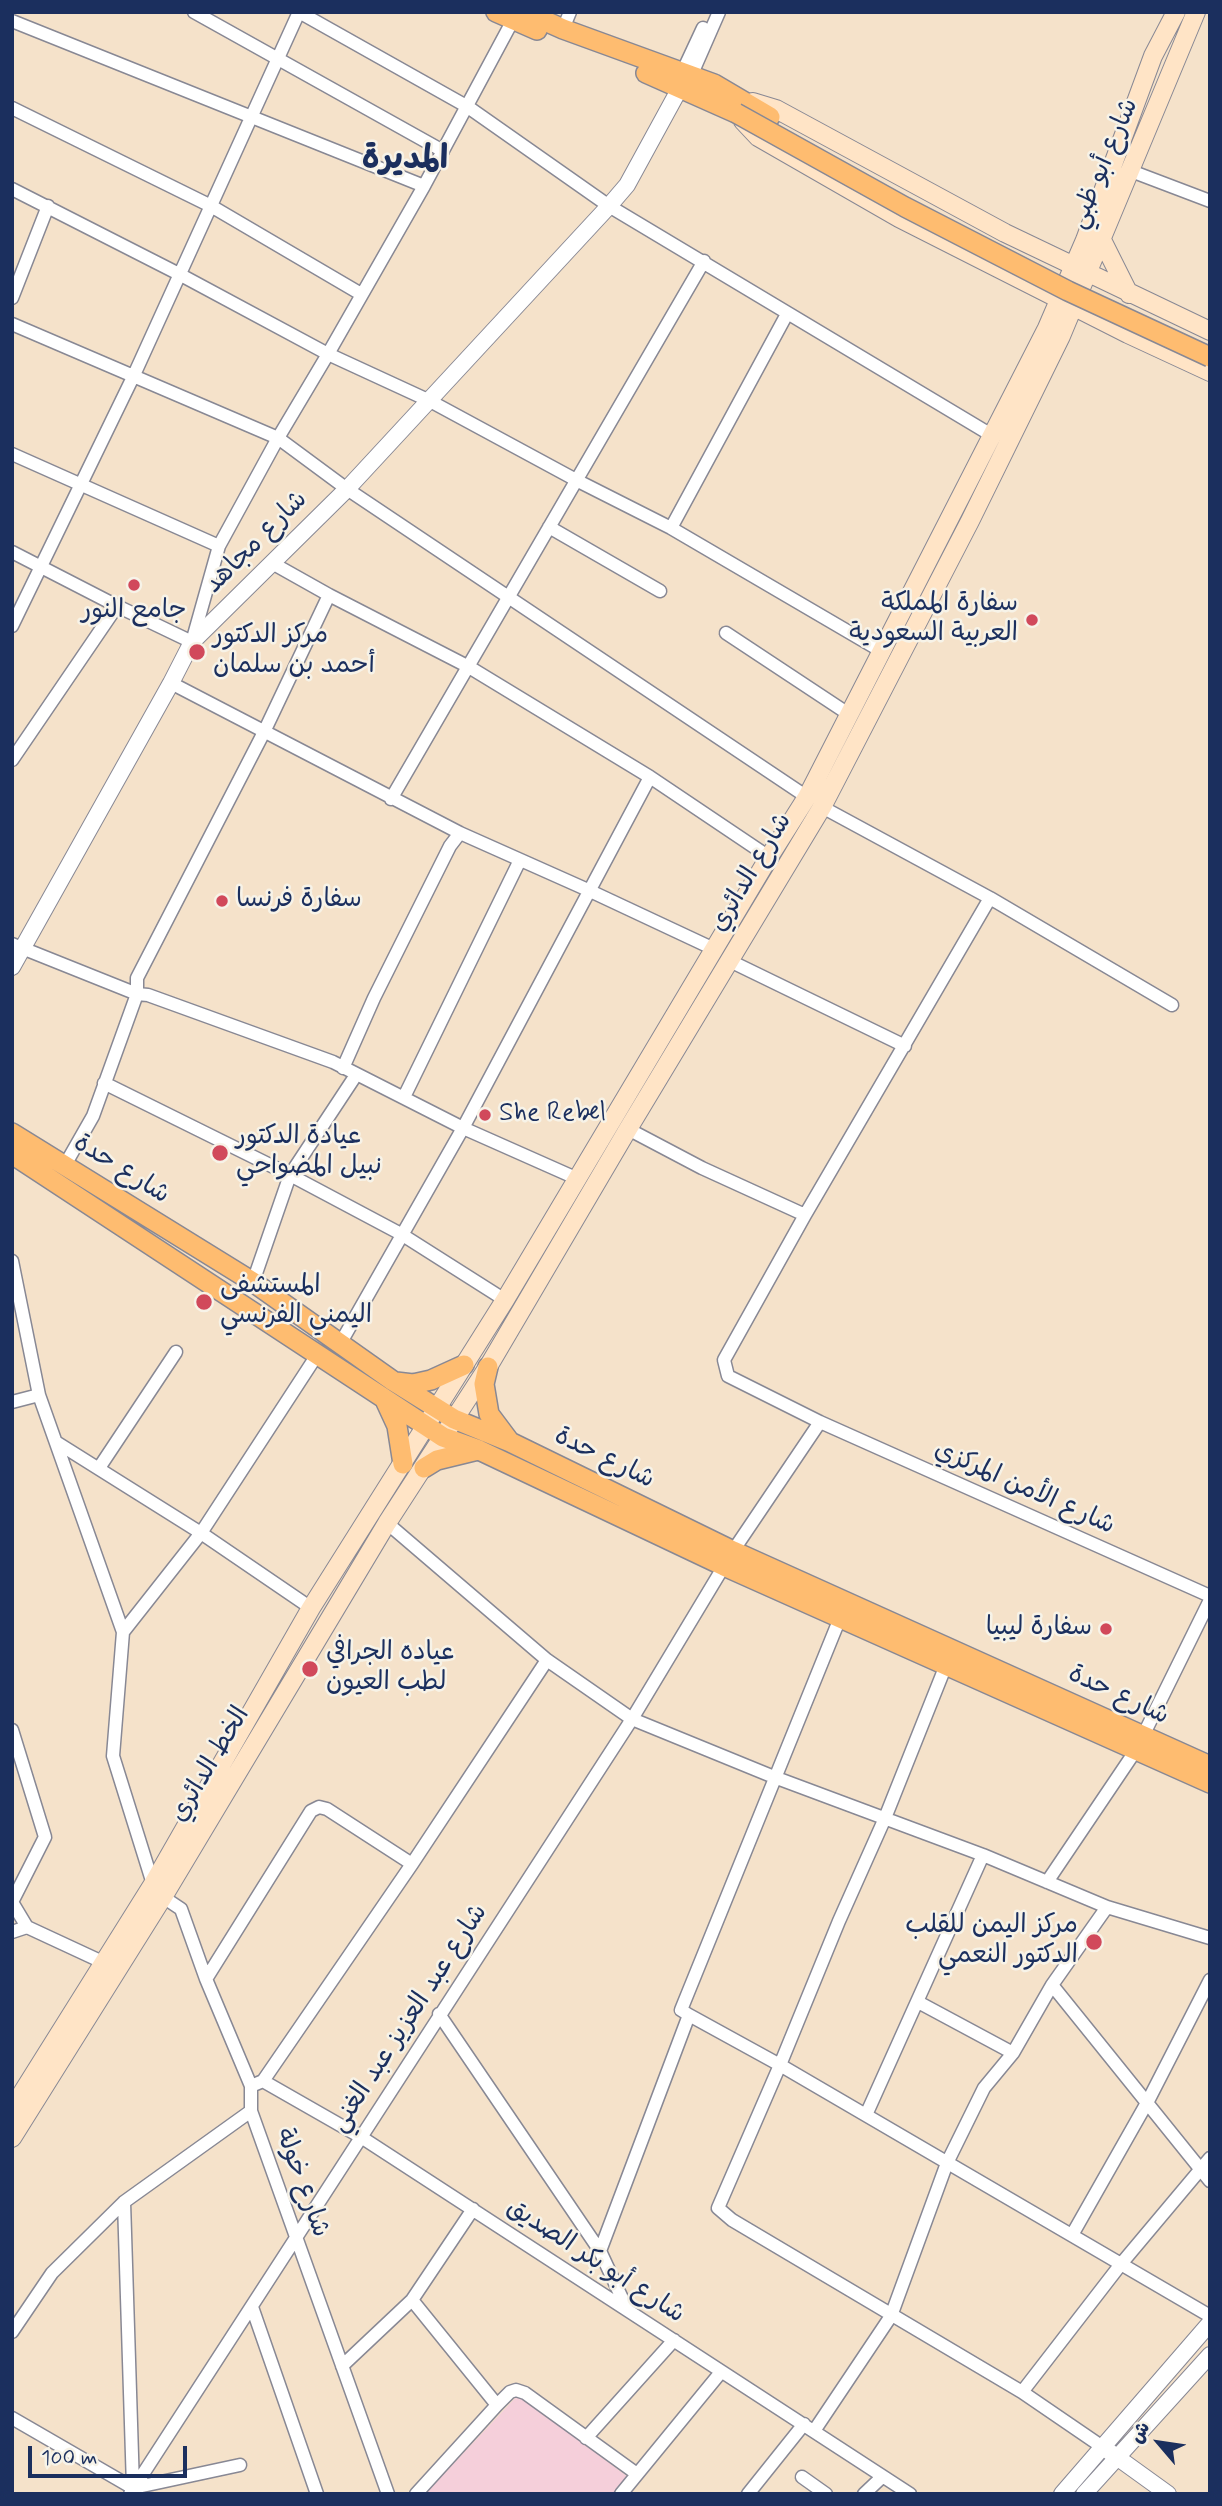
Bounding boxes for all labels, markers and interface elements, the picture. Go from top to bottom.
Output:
street label: شارع أبو ظبي [1064,94,1146,234]
district label: المديرة [362,141,448,181]
street label: شارع مجاهد [199,485,315,601]
marker: جامع النور [126,577,142,593]
place label: سفارة المملكة العربية السعودية [849,589,1018,650]
place label: جامع النور [81,596,187,628]
marker: سفارة المملكة العربية السعودية [1024,612,1040,628]
place label: مركز الدكتور أحمد بن سلمان [213,621,375,682]
marker: مركز الدكتور أحمد بن سلمان [187,642,207,662]
street label: شارع الدائري [704,808,800,938]
place label: سفارة فرنسا [236,885,362,917]
marker: سفارة فرنسا [214,893,230,909]
place label: She Rebel [499,1099,606,1131]
marker: She Rebel [477,1107,493,1123]
place label: عيادة الدكتور نبيل المضواحي [236,1122,382,1184]
street label: شارع حدة [67,1128,175,1212]
marker: عيادة الدكتور نبيل المضواحي [210,1143,230,1163]
place label: المستشفى اليمني الفرنسي [220,1271,372,1332]
marker: المستشفى اليمني الفرنسي [194,1292,214,1312]
street label: شارع حدة [549,1421,659,1497]
street label: شارع الأمن المركزي [929,1435,1119,1543]
place label: سفارة ليبيا [986,1613,1092,1645]
marker: سفارة ليبيا [1098,1621,1114,1637]
place label: عياده الجرافي لطب العيون [326,1638,455,1700]
marker: عياده الجرافي لطب العيون [300,1659,320,1679]
street label: شارع حدة [1063,1659,1173,1733]
street label: الخط الدائري [164,1702,258,1828]
street label: شارع عبد العزيز عبد الغني [324,1899,496,2139]
place label: مركز اليمن للقلب الدكتور النعمي [905,1911,1078,1972]
marker: مركز اليمن للقلب الدكتور النعمي [1084,1932,1104,1952]
street label: شارع خولة [267,2124,335,2242]
street label: شارع أبو بكر الصديق [500,2193,690,2331]
north arrow [1124,2408,1194,2478]
text: ش [1124,2417,1156,2448]
scale bar [32,2432,191,2476]
text: 100 m [41,2444,97,2472]

